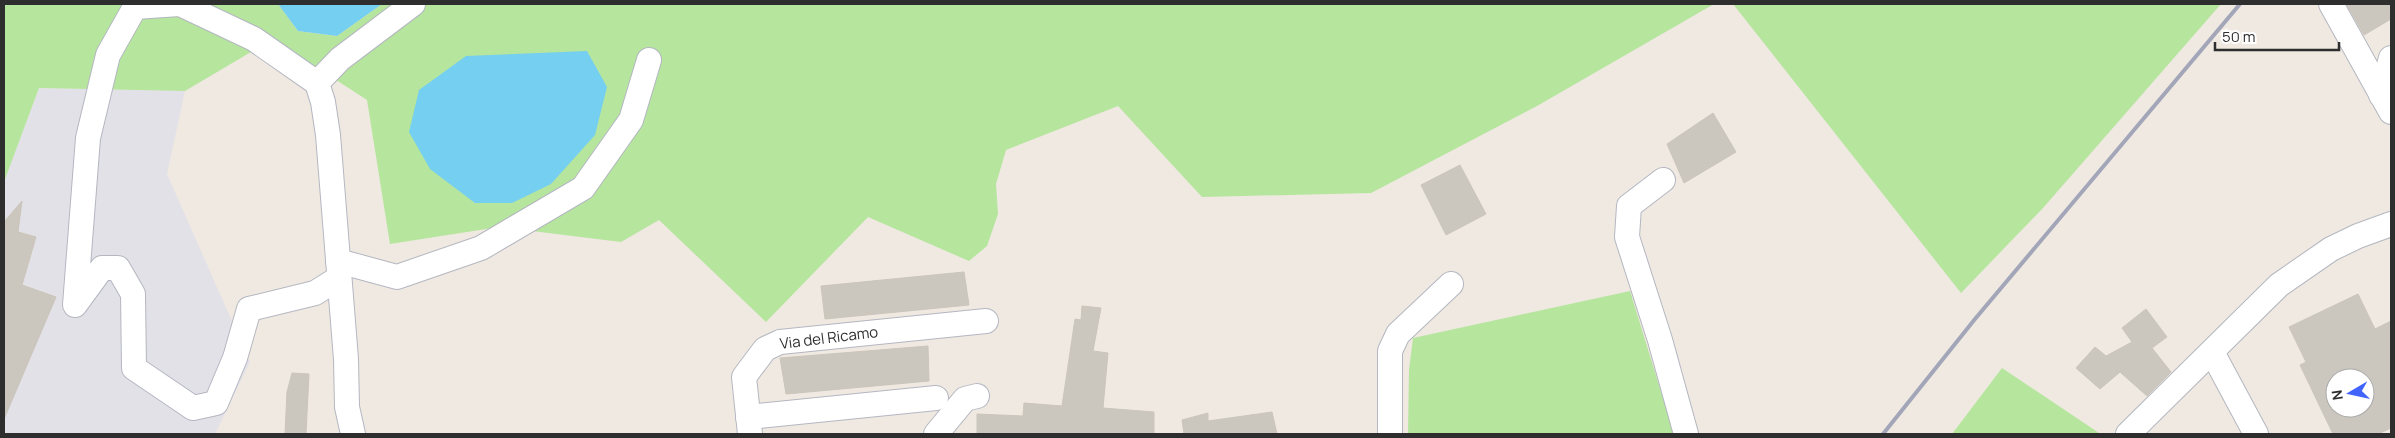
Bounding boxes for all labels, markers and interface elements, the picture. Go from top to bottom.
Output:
scale bar [2215,20,2339,52]
text: 50 m [2222,26,2256,47]
street label: Via del Ricamo [779,321,879,354]
north arrow [2325,368,2375,418]
text: N [2326,389,2347,402]

